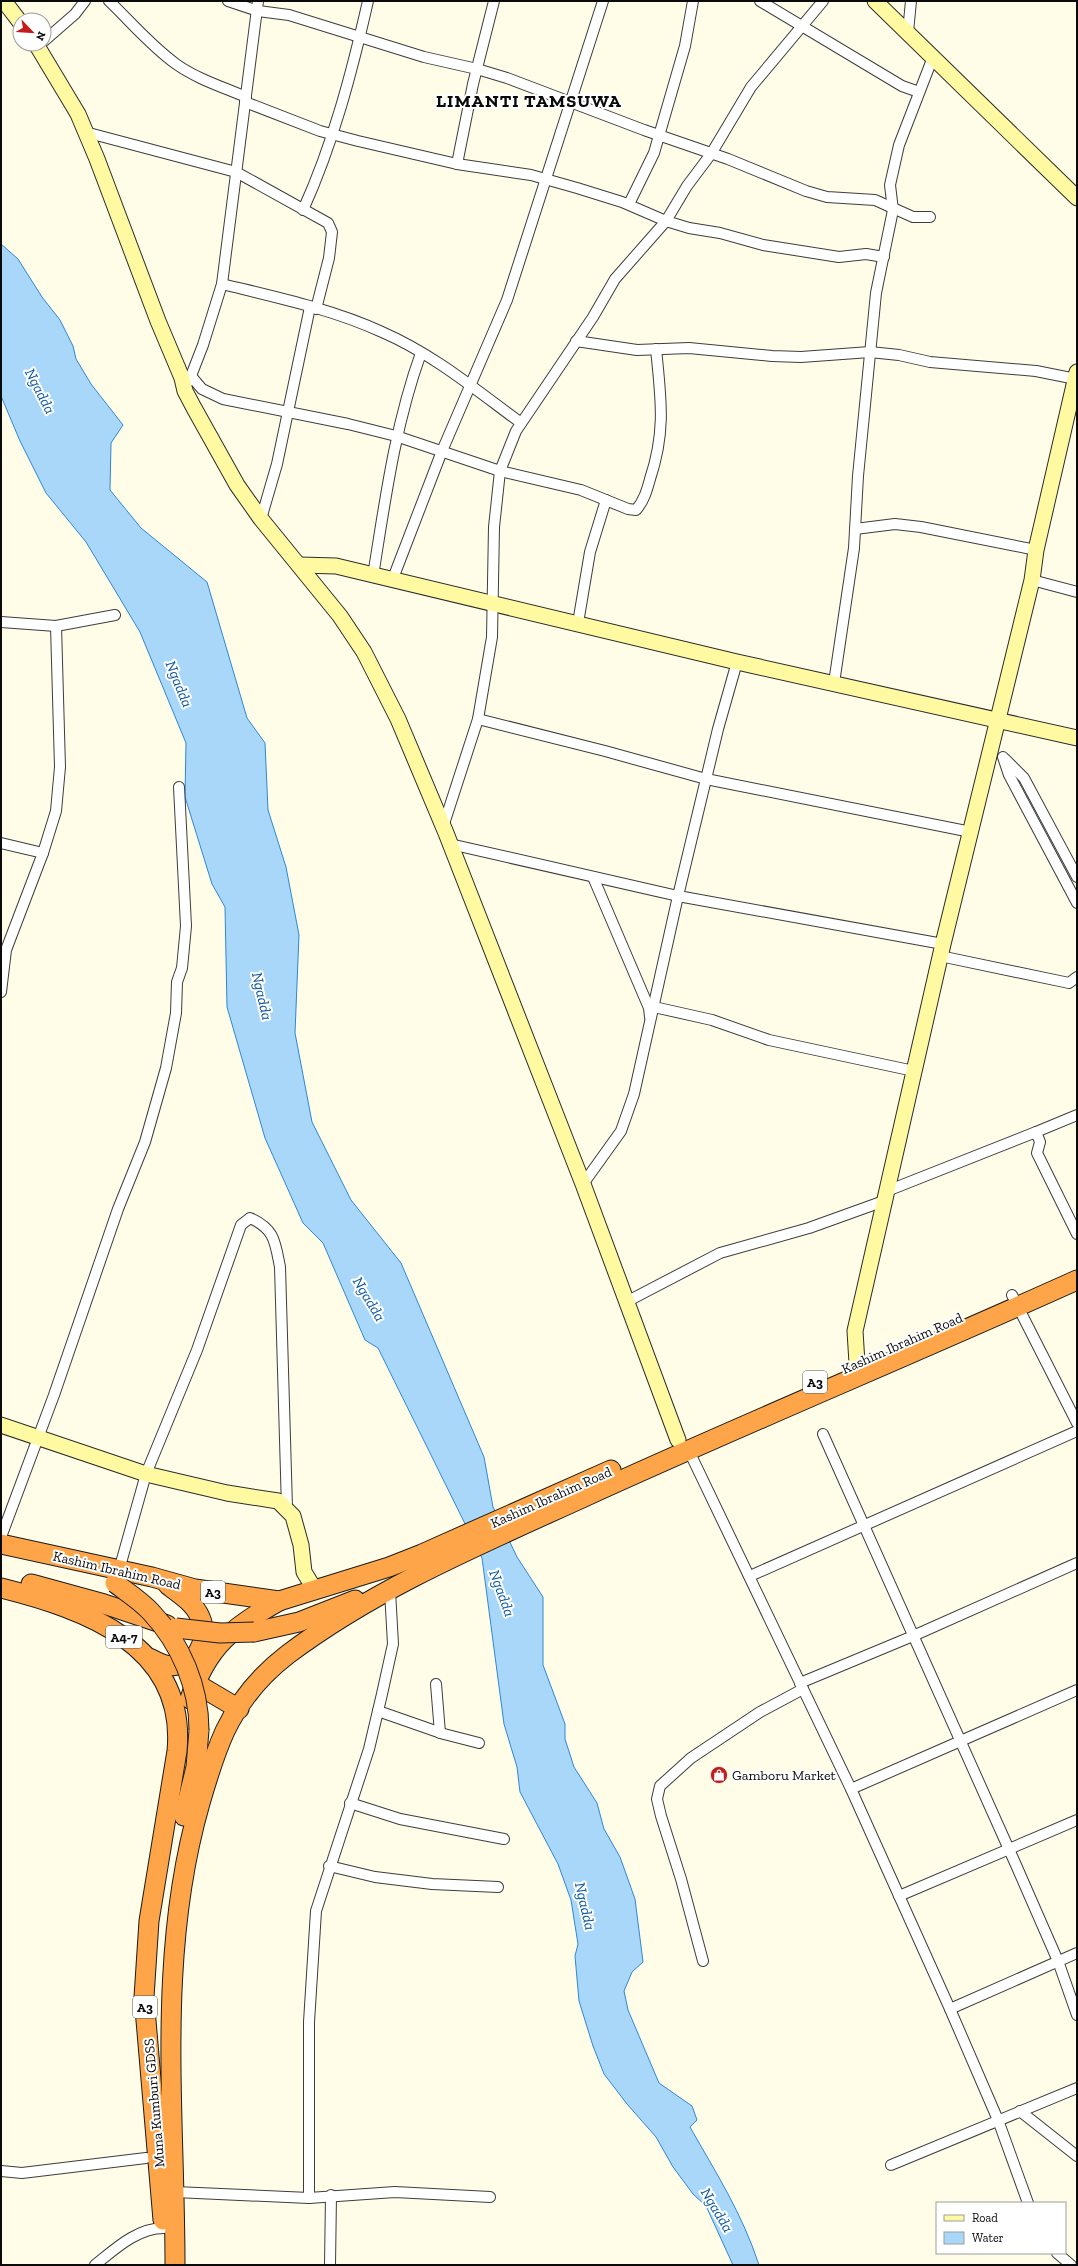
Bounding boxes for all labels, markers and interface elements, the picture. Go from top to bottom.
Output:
north arrow [12,12,52,52]
text: N [33,29,48,43]
district label: LIMANTI TAMSUWA [436,90,622,112]
water label: Ngadda [21,365,59,417]
water label: Ngadda [162,658,196,710]
water label: Ngadda [248,970,276,1022]
water label: Ngadda [349,1274,389,1324]
street label: Kashim Ibrahim Road [839,1309,966,1378]
road number: A3 [803,1371,827,1393]
street label: Kashim Ibrahim Road [488,1463,615,1532]
street label: Kashim Ibrahim Road [51,1548,183,1594]
water label: Ngadda [485,1567,519,1619]
road number: A3 [201,1581,225,1603]
road number: A4-7 [106,1626,142,1648]
shop icon: Gamboru Market [709,1765,729,1785]
place label: Gamboru Market [732,1767,836,1784]
water label: Ngadda [571,1880,599,1932]
road number: A3 [133,1996,157,2018]
street label: Muna Kumburi GDSS [140,2038,169,2168]
water label: Ngadda [697,2185,737,2235]
legend [936,2202,1066,2254]
text: Road [972,2211,998,2225]
text: Water [972,2231,1004,2245]

